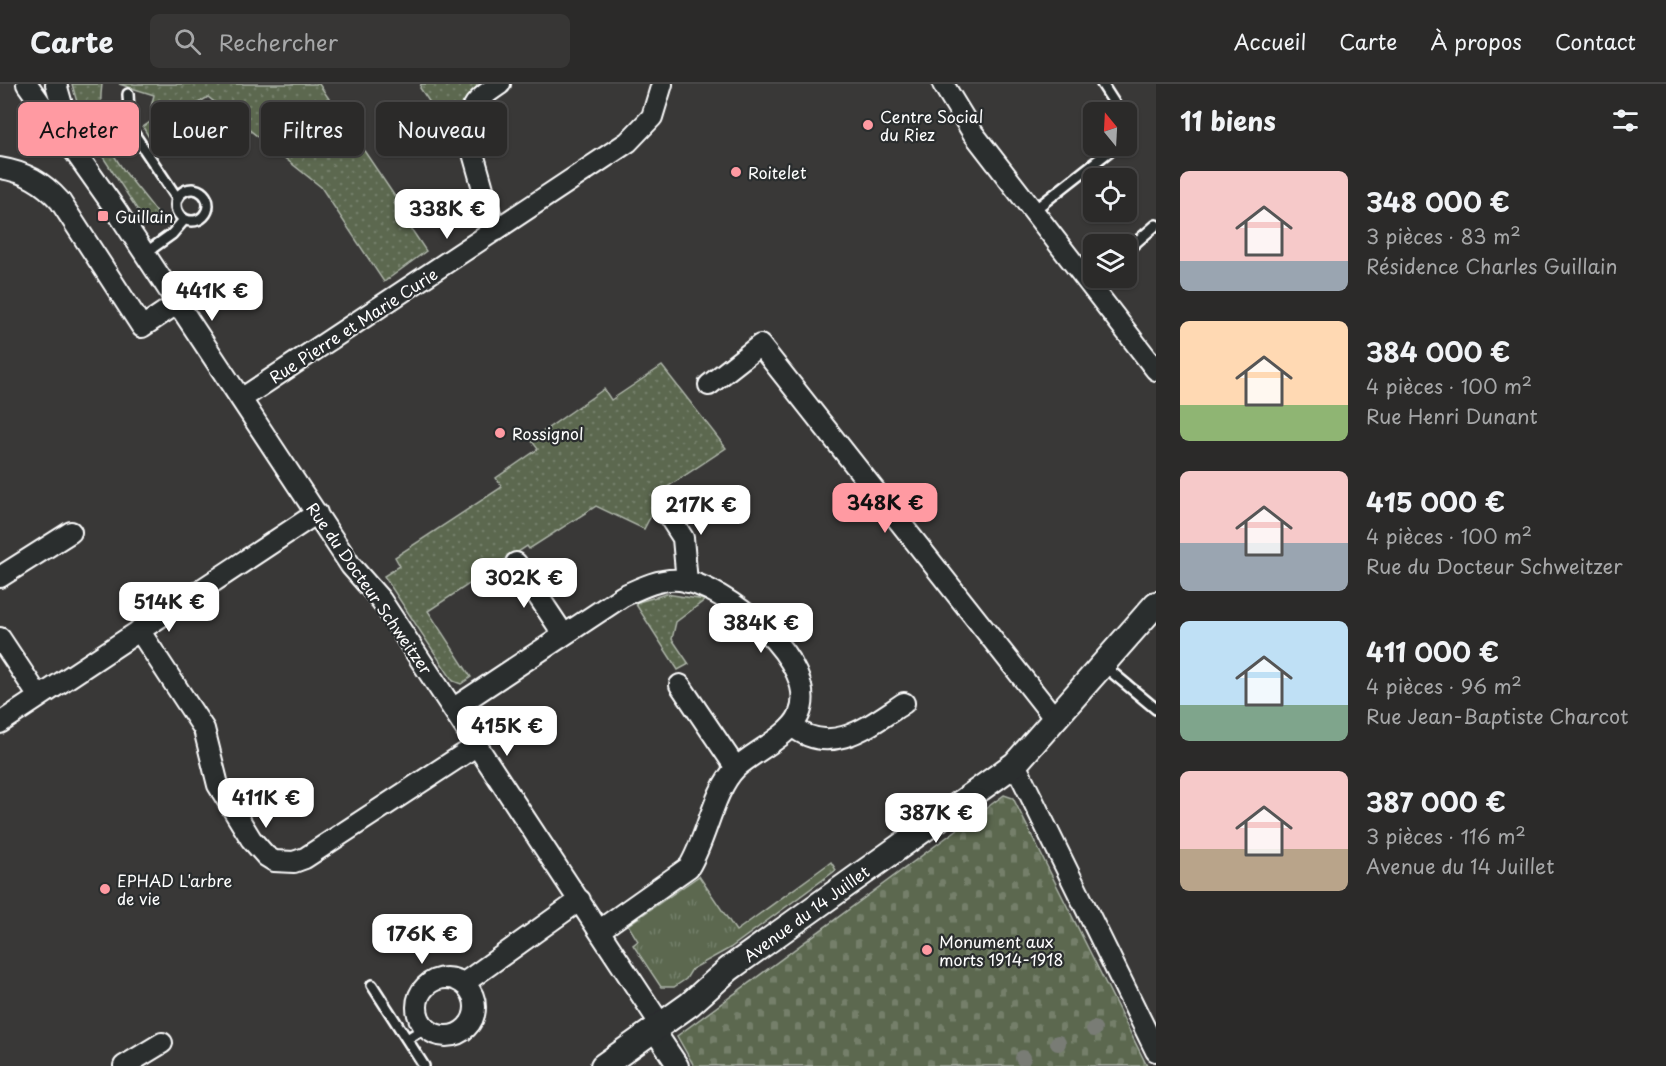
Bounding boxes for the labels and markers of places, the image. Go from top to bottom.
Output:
place label: Centre Social du Riez [880,104,983,146]
marker: Centre Social du Riez [861,118,875,132]
place label: Roitelet [748,160,807,184]
marker: Roitelet [729,165,743,179]
pin: 338K € [398,189,496,240]
place label: Guillain [115,204,173,228]
marker: Guillain [96,209,110,223]
pin: 441K € [163,271,261,322]
place label: Rossignol [512,421,583,445]
marker: Rossignol [493,426,507,440]
pin: 348K € [836,483,934,534]
pin: 217K € [652,485,750,536]
pin: 302K € [475,558,573,609]
pin: 514K € [120,582,218,633]
pin: 384K € [712,603,810,654]
pin: 415K € [458,706,556,757]
pin: 411K € [217,778,315,829]
pin: 387K € [887,793,985,844]
place label: EPHAD L'arbre de vie [117,868,233,910]
marker: EPHAD L'arbre de vie [98,882,112,896]
pin: 176K € [373,914,471,965]
place label: Monument aux morts 1914-1918 [939,929,1063,971]
marker: Monument aux morts 1914-1918 [920,943,934,957]

